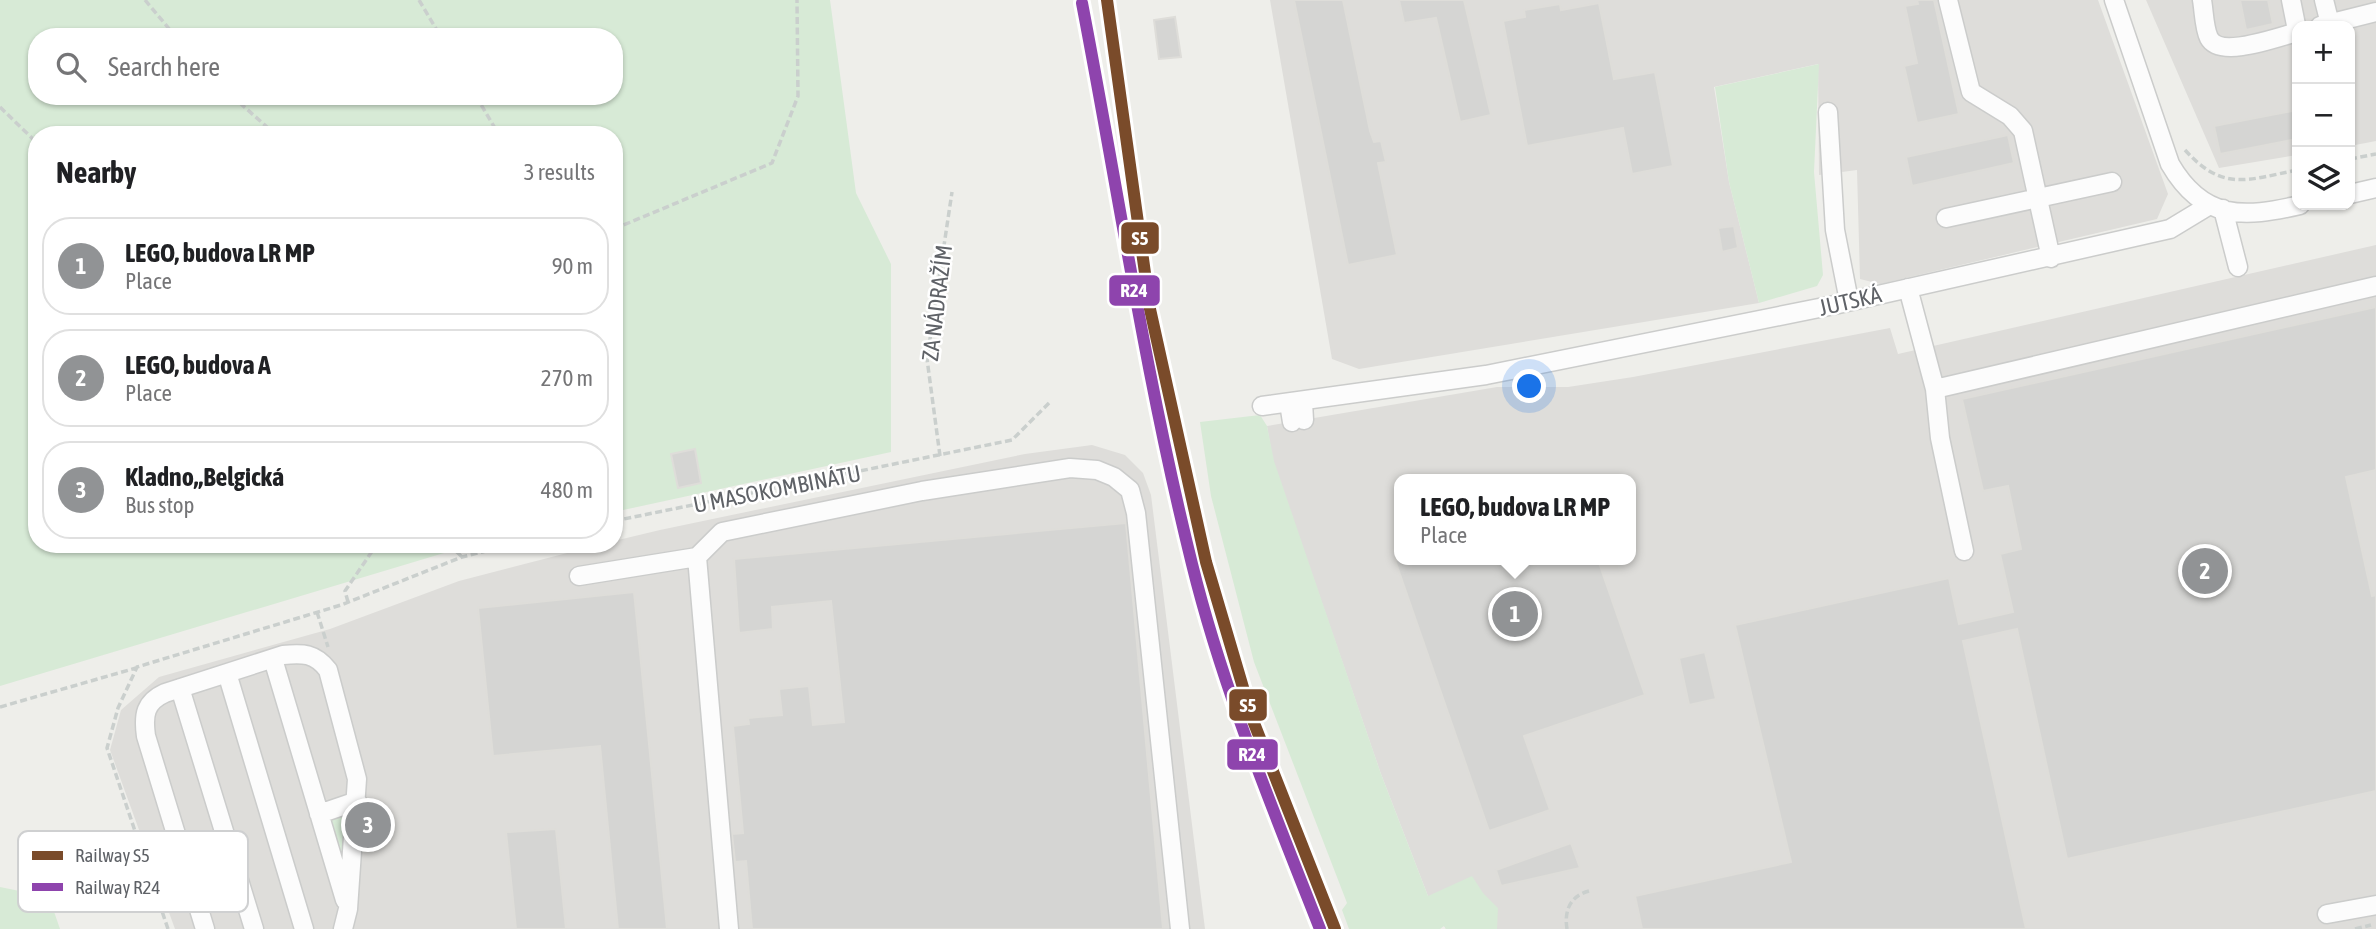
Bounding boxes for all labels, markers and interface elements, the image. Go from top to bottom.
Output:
map controls [2292,21,2355,210]
button: + [2292,21,2355,84]
search box [28,28,623,105]
icon: search [52,48,90,86]
text: Search here [108,52,220,82]
button: − [2292,84,2355,147]
button: layers [2292,147,2355,210]
text: Nearby [56,155,136,189]
text: 3 results [524,159,595,185]
line badge: S5 [1120,221,1160,255]
text: S5 [1132,227,1149,249]
text: LEGO, budova LR MP [125,238,315,268]
street label: ZA NÁDRAŽÍM [917,243,957,363]
text: 1 [76,253,86,279]
text: 90 m [552,253,593,279]
text: Place [125,268,172,294]
line badge: R24 [1108,274,1161,307]
text: R24 [1120,279,1148,301]
street label: JUTSKÁ [1816,281,1884,321]
text: LEGO, budova A [125,350,271,380]
text: 2 [76,365,86,391]
text: 270 m [541,365,593,391]
your location [1512,369,1546,403]
text: Place [125,380,172,406]
street label: U MASOKOMBINÁTU [691,460,863,518]
text: Kladno,,Belgická [125,462,284,492]
popup [1394,474,1636,565]
text: 3 [76,477,86,503]
text: 480 m [541,477,593,503]
text: Bus stop [125,492,195,518]
text: LEGO, budova LR MP [1420,492,1610,522]
text: Place [1420,522,1467,548]
pin: 2 [2182,545,2228,597]
pin: 1 [1492,588,1538,640]
line badge: S5 [1228,688,1268,722]
text: S5 [1240,694,1257,716]
line badge: R24 [1226,738,1279,771]
text: R24 [1238,743,1266,765]
pin: 3 [345,799,391,851]
legend [18,831,248,912]
text: Railway S5 [75,844,150,866]
text: Railway R24 [75,876,160,898]

